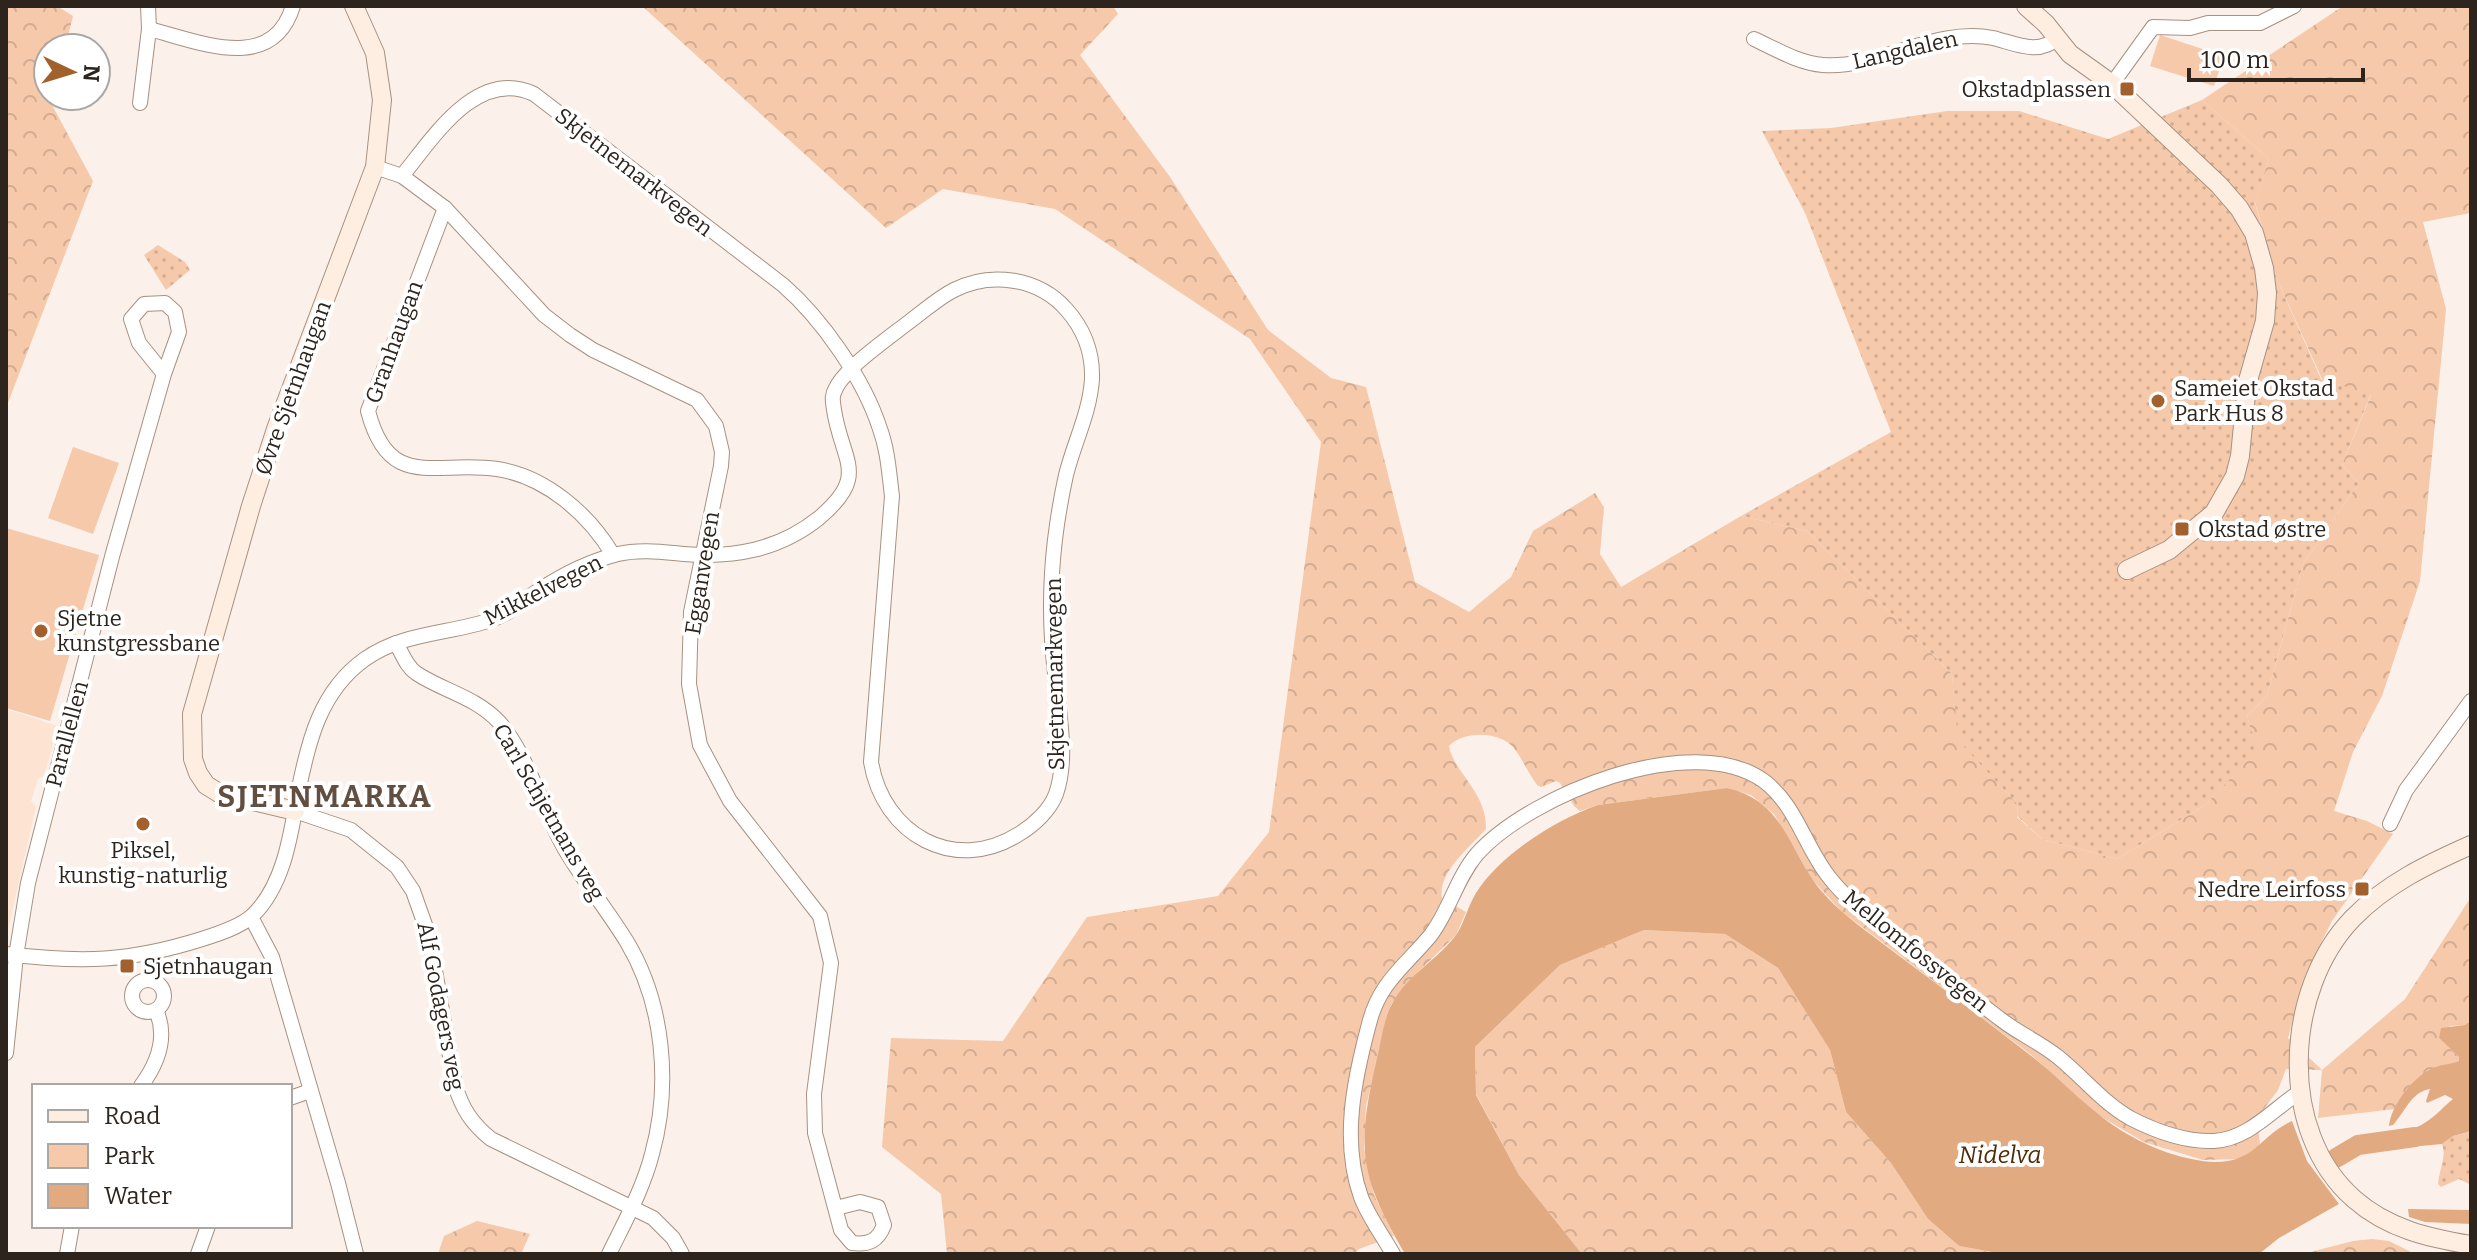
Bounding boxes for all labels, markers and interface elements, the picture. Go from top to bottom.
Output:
street label: Langdalen [1850,25,1960,75]
north arrow [32,32,112,112]
scale bar [2189,32,2363,82]
text: 100 m [2201,46,2269,74]
text: N [77,64,106,83]
place label: Okstadplassen [1961,76,2111,103]
marker: Okstadplassen [2118,80,2136,98]
street label: Skjetnemarkvegen [550,102,718,242]
street label: Granhaugan [359,277,429,407]
street label: Øvre Sjetnhaugan [249,297,337,479]
place label: Sameiet Okstad Park Hus 8 [2174,375,2334,427]
marker: Sameiet Okstad Park Hus 8 [2149,392,2167,410]
street label: Egganvegen [679,509,725,637]
place label: Okstad østre [2198,516,2326,543]
marker: Okstad østre [2173,520,2191,538]
street label: Mikkelvegen [479,549,607,631]
street label: Skjetnemarkvegen [1040,577,1070,771]
place label: Sjetne kunstgressbane [57,605,220,657]
marker: Sjetne kunstgressbane [32,622,50,640]
street label: Parallellen [40,678,94,790]
street label: Carl Schjetnans veg [487,719,611,905]
district label: SJETNMARKA [217,779,433,815]
marker: Piksel, kunstig-naturlig [134,815,152,833]
place label: Piksel, kunstig-naturlig [58,837,228,889]
place label: Nedre Leirfoss [2197,876,2346,903]
marker: Nedre Leirfoss [2353,880,2371,898]
street label: Mellomfossvegen [1838,884,1994,1018]
street label: Alf Godagers veg [411,919,471,1093]
place label: Sjetnhaugan [143,953,273,980]
marker: Sjetnhaugan [118,957,136,975]
legend [32,1084,292,1228]
text: Road [104,1102,160,1130]
water label: Nidelva [1958,1141,2042,1169]
text: Park [104,1142,155,1170]
text: Water [104,1182,172,1210]

